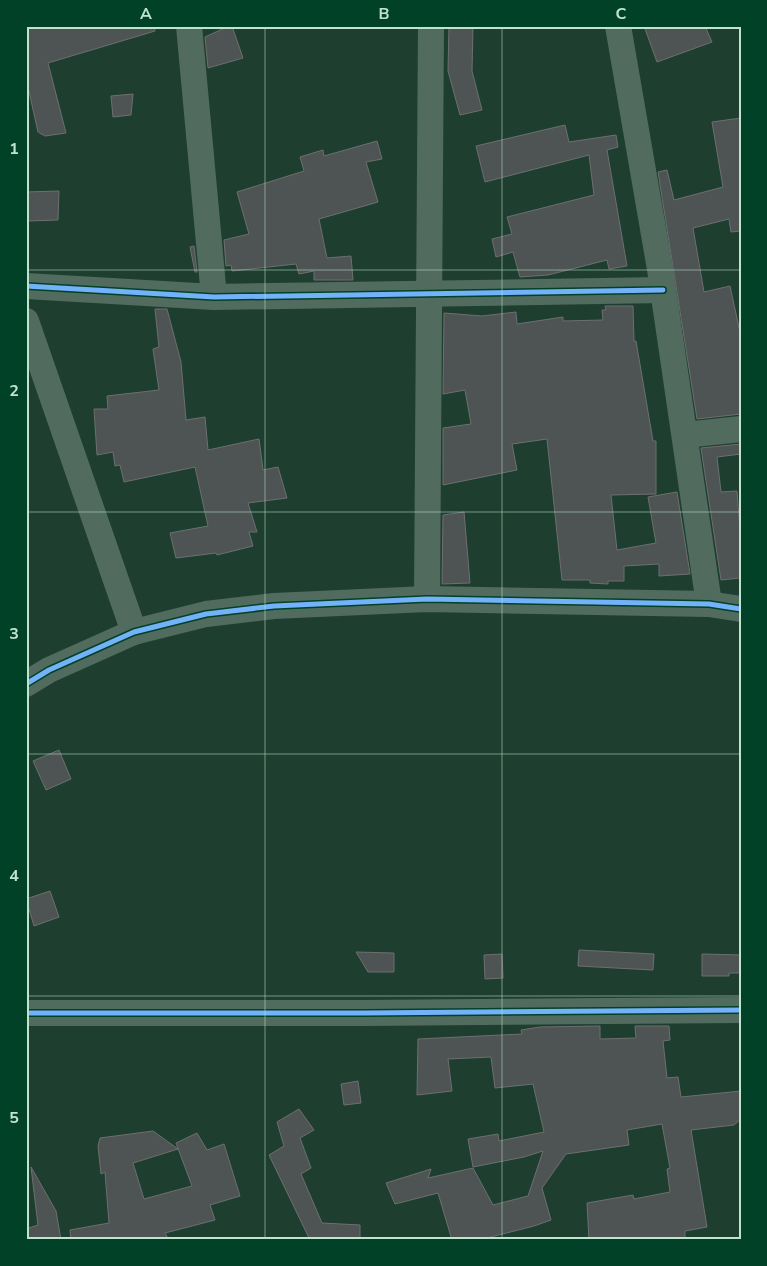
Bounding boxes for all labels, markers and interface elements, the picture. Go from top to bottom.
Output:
text: A [140,3,152,25]
text: B [378,3,390,25]
text: C [616,3,627,25]
text: 1 [9,138,19,160]
text: 2 [9,380,19,402]
text: 3 [9,623,19,645]
text: 4 [9,865,19,887]
text: 5 [9,1107,19,1129]

